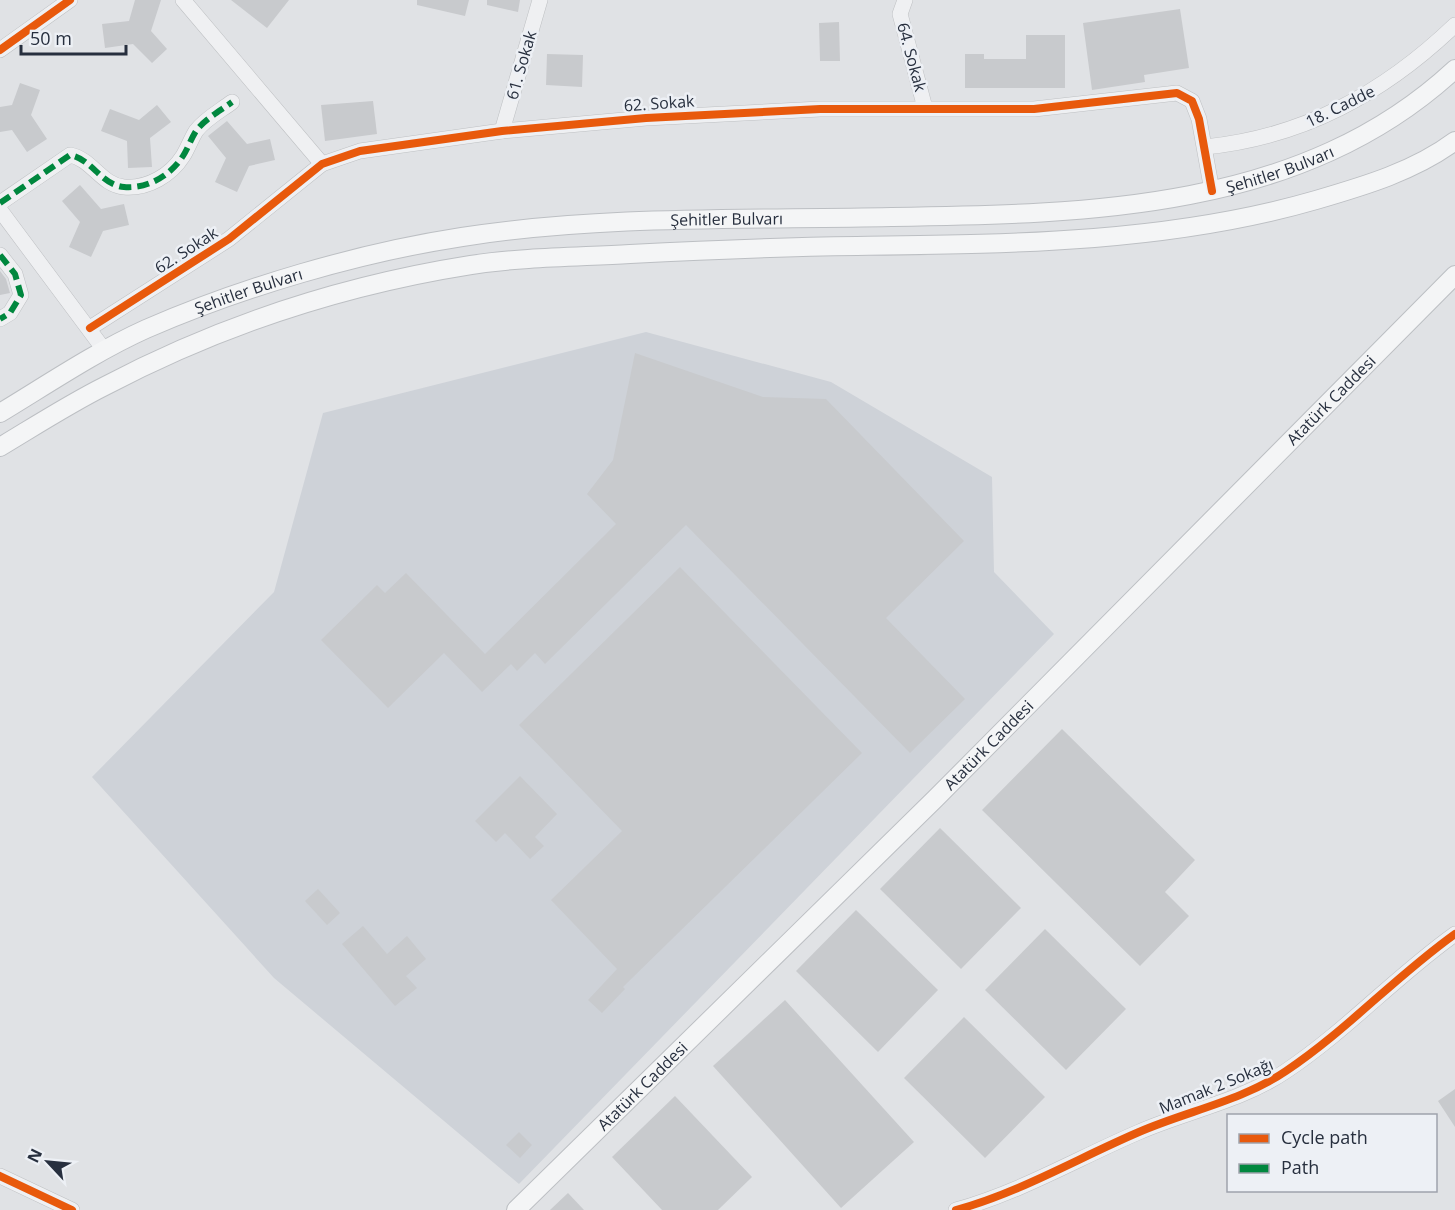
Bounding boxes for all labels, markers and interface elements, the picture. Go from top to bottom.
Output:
scale bar [21,18,126,56]
street label: 64. Sokak [892,20,932,95]
text: 50 m [30,26,72,50]
street label: 61. Sokak [501,27,541,102]
street label: 18. Cadde [1302,80,1378,132]
street label: 62. Sokak [623,90,696,116]
street label: Şehitler Bulvarı [1224,140,1337,198]
street label: Şehitler Bulvarı [670,207,783,231]
street label: 62. Sokak [150,221,222,278]
street label: Şehitler Bulvarı [191,263,305,319]
street label: Atatürk Caddesi [1281,350,1380,450]
street label: Atatürk Caddesi [939,695,1038,795]
street label: Atatürk Caddesi [592,1037,692,1135]
street label: Mamak 2 Sokağı [1156,1053,1276,1119]
legend [1227,1114,1437,1192]
text: Cycle path [1281,1125,1368,1149]
north arrow [18,1132,78,1192]
text: N [22,1145,47,1166]
text: Path [1281,1155,1319,1179]

